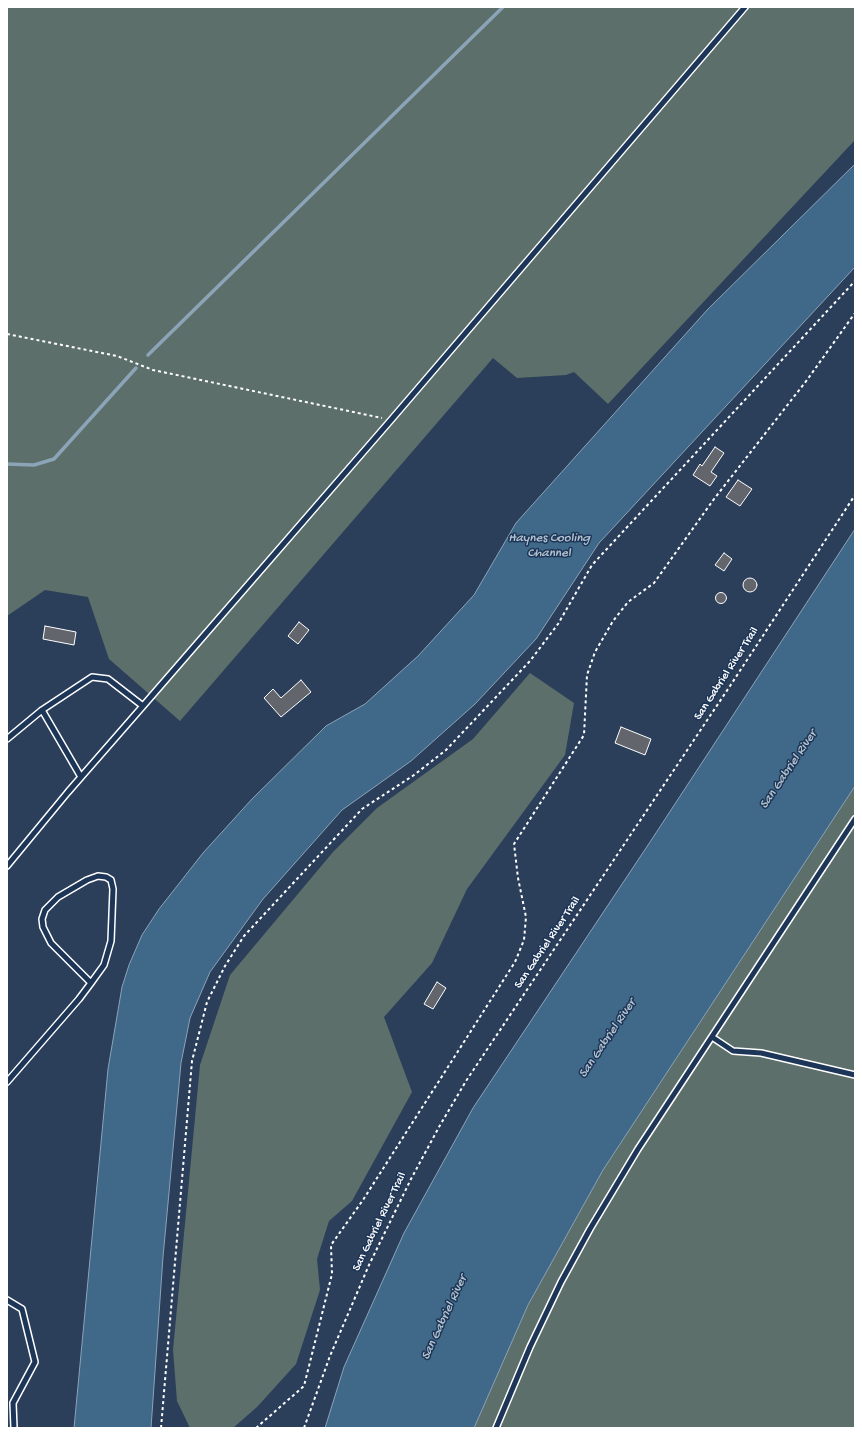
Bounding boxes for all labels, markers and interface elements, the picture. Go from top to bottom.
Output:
water label: Haynes Cooling Channel [508,531,590,562]
street label: San Gabriel River Trail [692,625,762,723]
water label: San Gabriel River [757,728,821,812]
street label: San Gabriel River Trail [512,894,584,992]
water label: San Gabriel River [576,997,640,1081]
street label: San Gabriel River Trail [350,1170,410,1274]
water label: San Gabriel River [419,1273,471,1363]

